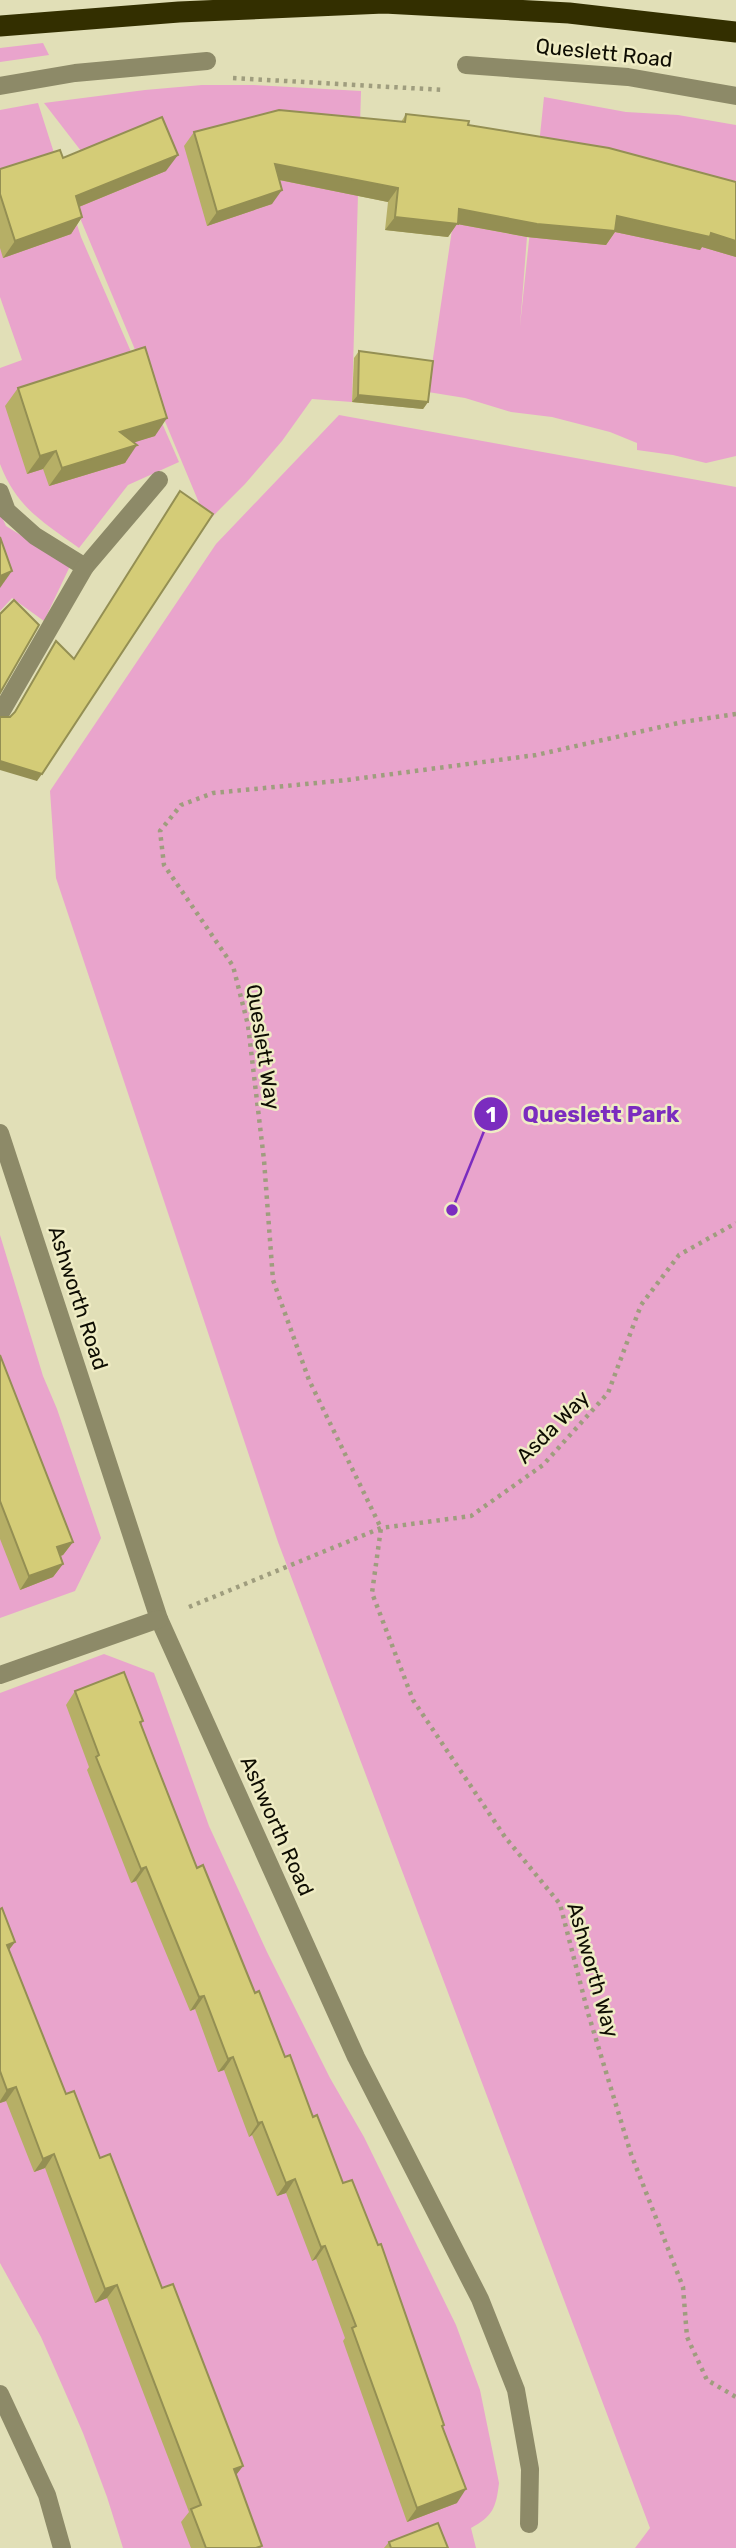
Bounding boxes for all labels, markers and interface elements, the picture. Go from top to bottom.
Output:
street label: Queslett Road [534,33,674,72]
street label: Queslett Way [241,982,286,1112]
callout: Queslett Park [473,1092,693,1136]
text: Queslett Park [523,1100,680,1128]
text: 1 [486,1102,496,1127]
street label: Ashworth Road [43,1223,114,1373]
street label: Asda Way [511,1385,595,1468]
street label: Ashworth Road [236,1752,319,1899]
street label: Ashworth Way [562,1900,625,2041]

